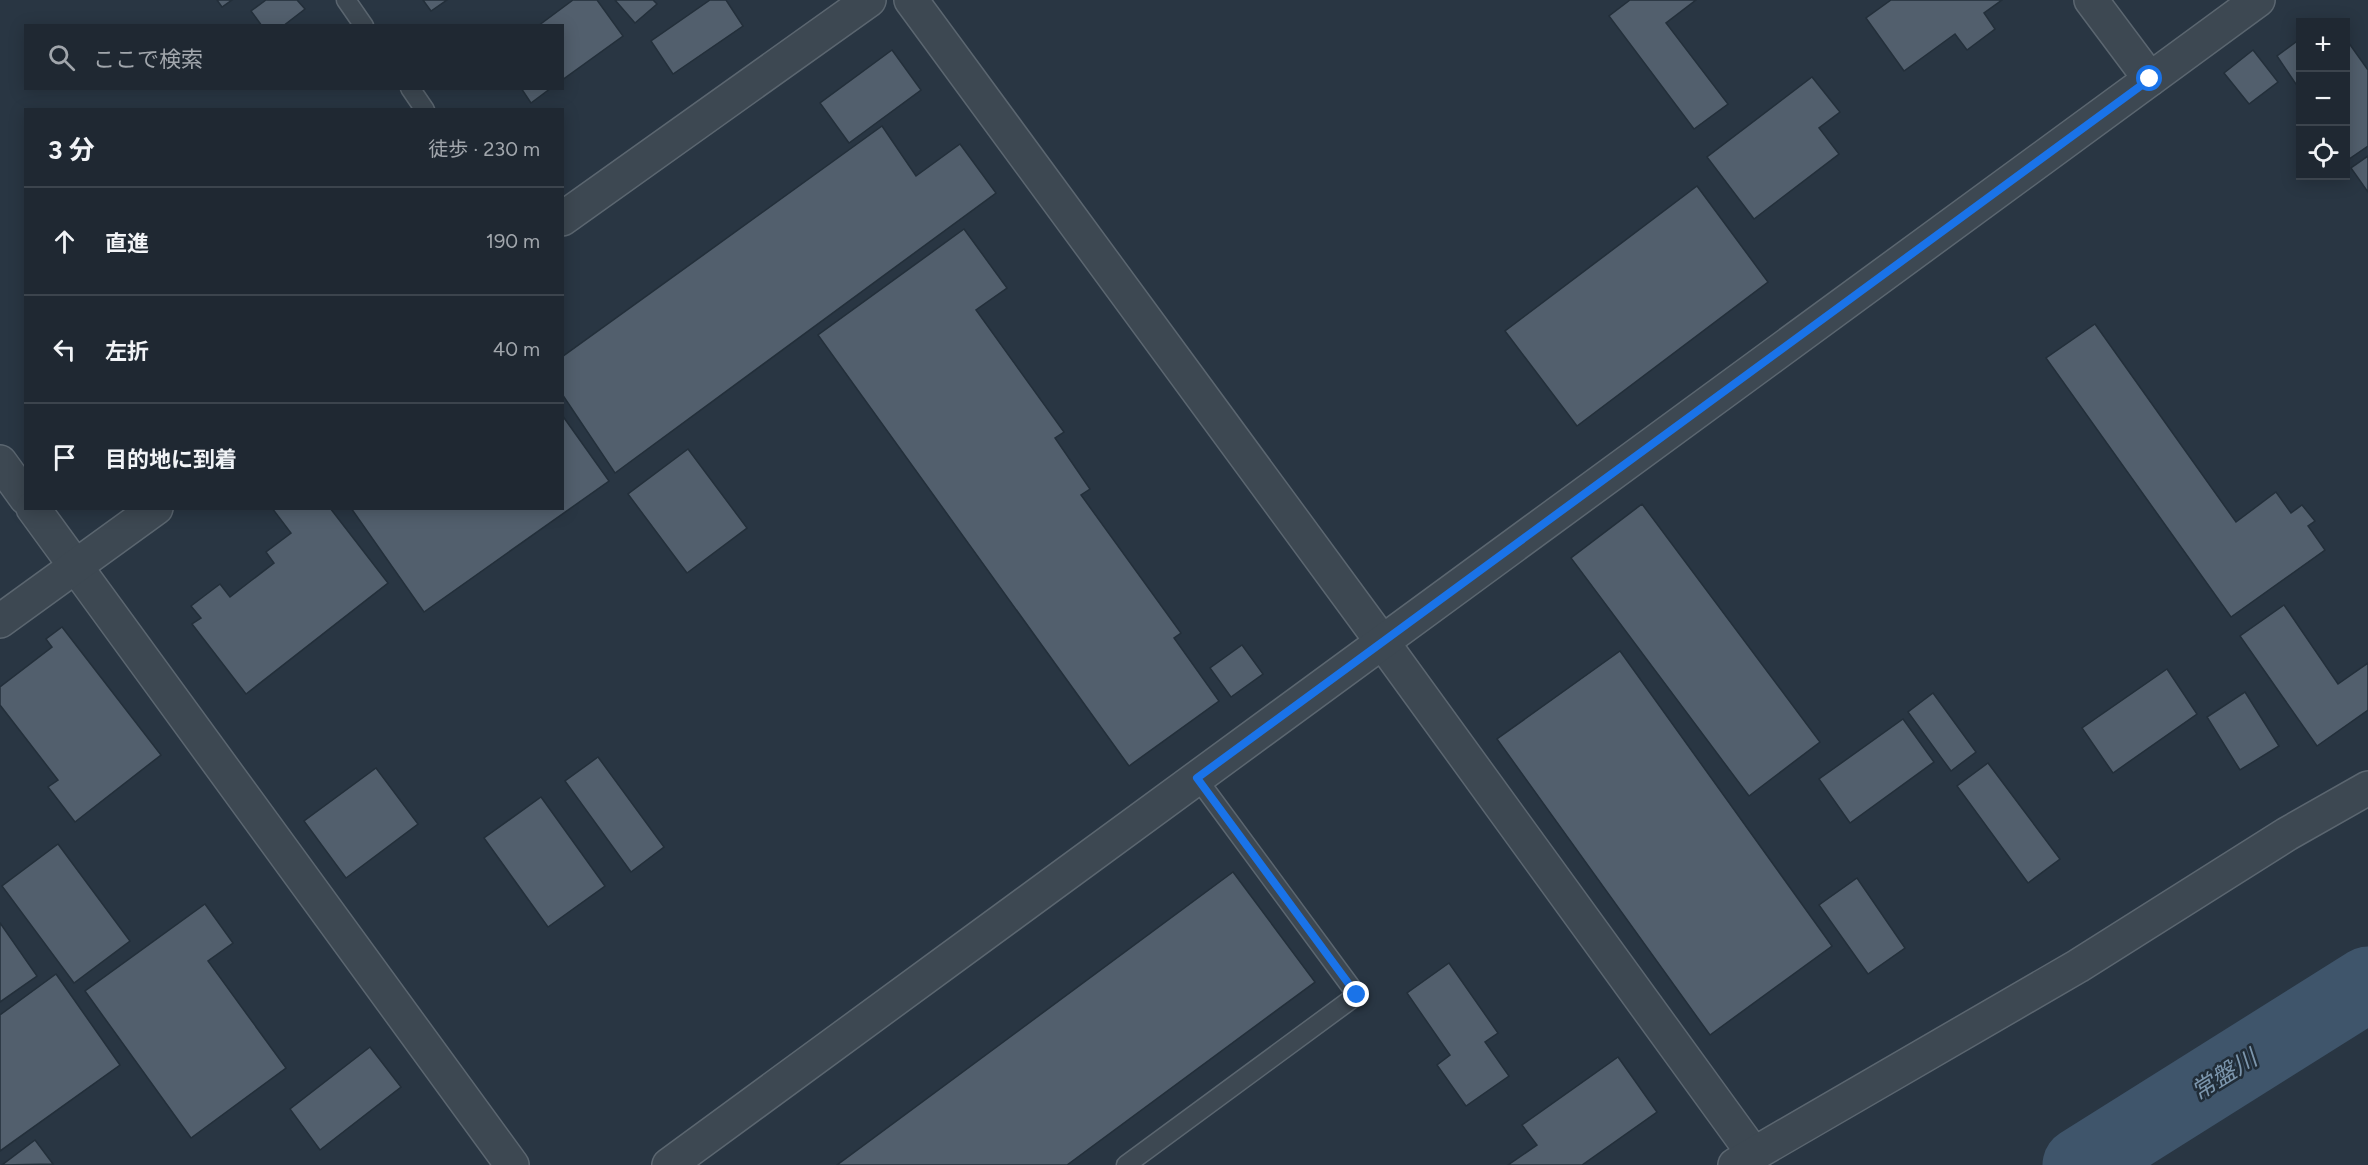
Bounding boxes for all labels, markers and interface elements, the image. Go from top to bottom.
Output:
map controls [2296,18,2350,180]
button: + [2296,18,2350,72]
search box [24,24,564,90]
icon: search [45,41,78,74]
text: ここで検索 [93,46,203,73]
route start [2136,65,2162,91]
button: − [2296,72,2350,126]
button: locate [2296,126,2350,180]
text: 3 分 [48,134,95,166]
text: 徒歩 · 230 m [428,137,540,161]
icon: ahead [48,225,81,258]
text: 190 m [486,229,540,253]
text: 直進 [105,230,149,257]
icon: left [48,333,81,366]
text: 40 m [493,337,540,361]
text: 左折 [105,338,149,365]
icon: arrive [48,441,81,474]
text: 目的地に到着 [105,446,237,473]
route end [1343,981,1369,1007]
water label: 常盤川 [2186,1042,2264,1106]

